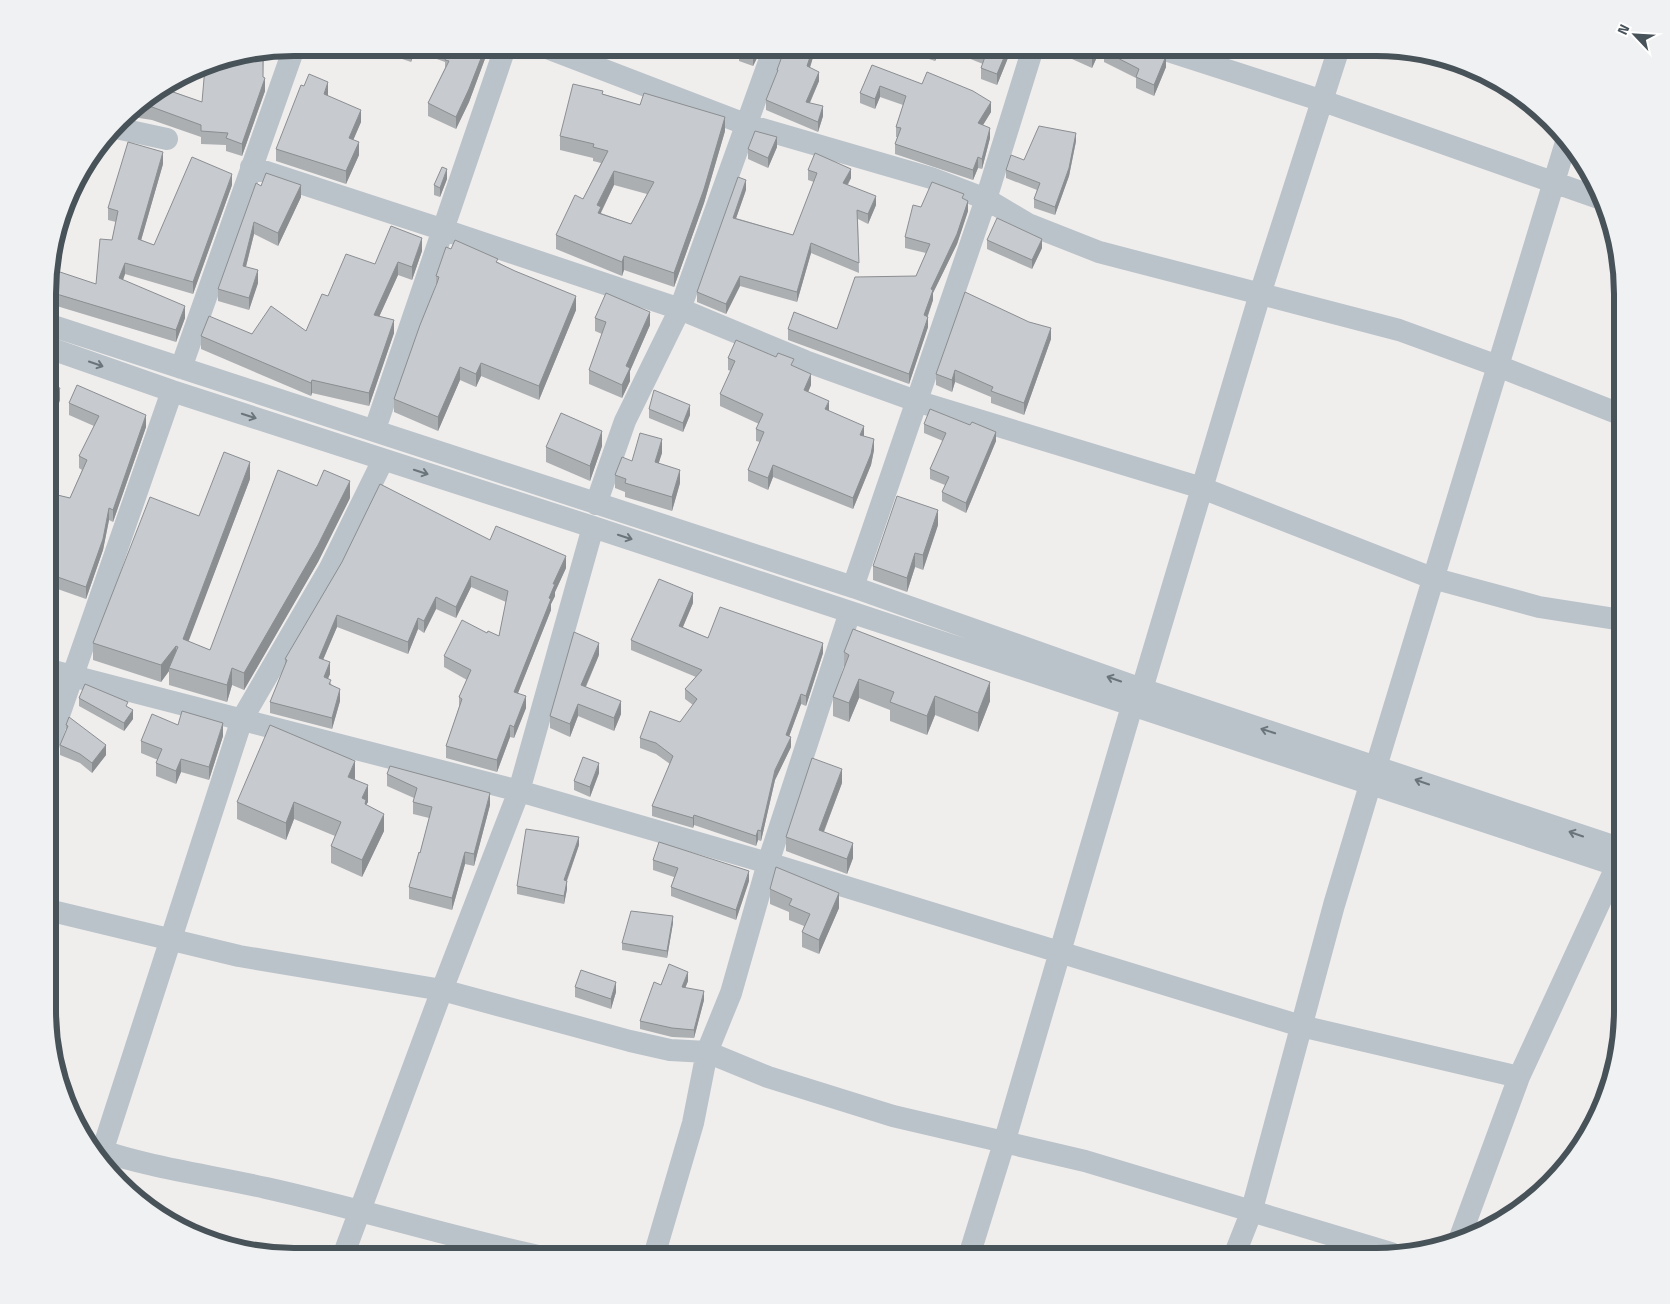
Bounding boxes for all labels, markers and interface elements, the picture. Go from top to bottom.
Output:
north arrow [1610,10,1660,60]
text: N [1611,20,1634,38]
one-way arrow [87,360,103,369]
one-way arrow [241,412,257,422]
one-way arrow [412,468,428,477]
one-way arrow [617,533,633,543]
one-way arrow [1106,674,1122,683]
one-way arrow [1260,726,1276,735]
one-way arrow [1415,777,1430,786]
one-way arrow [1569,829,1584,838]

